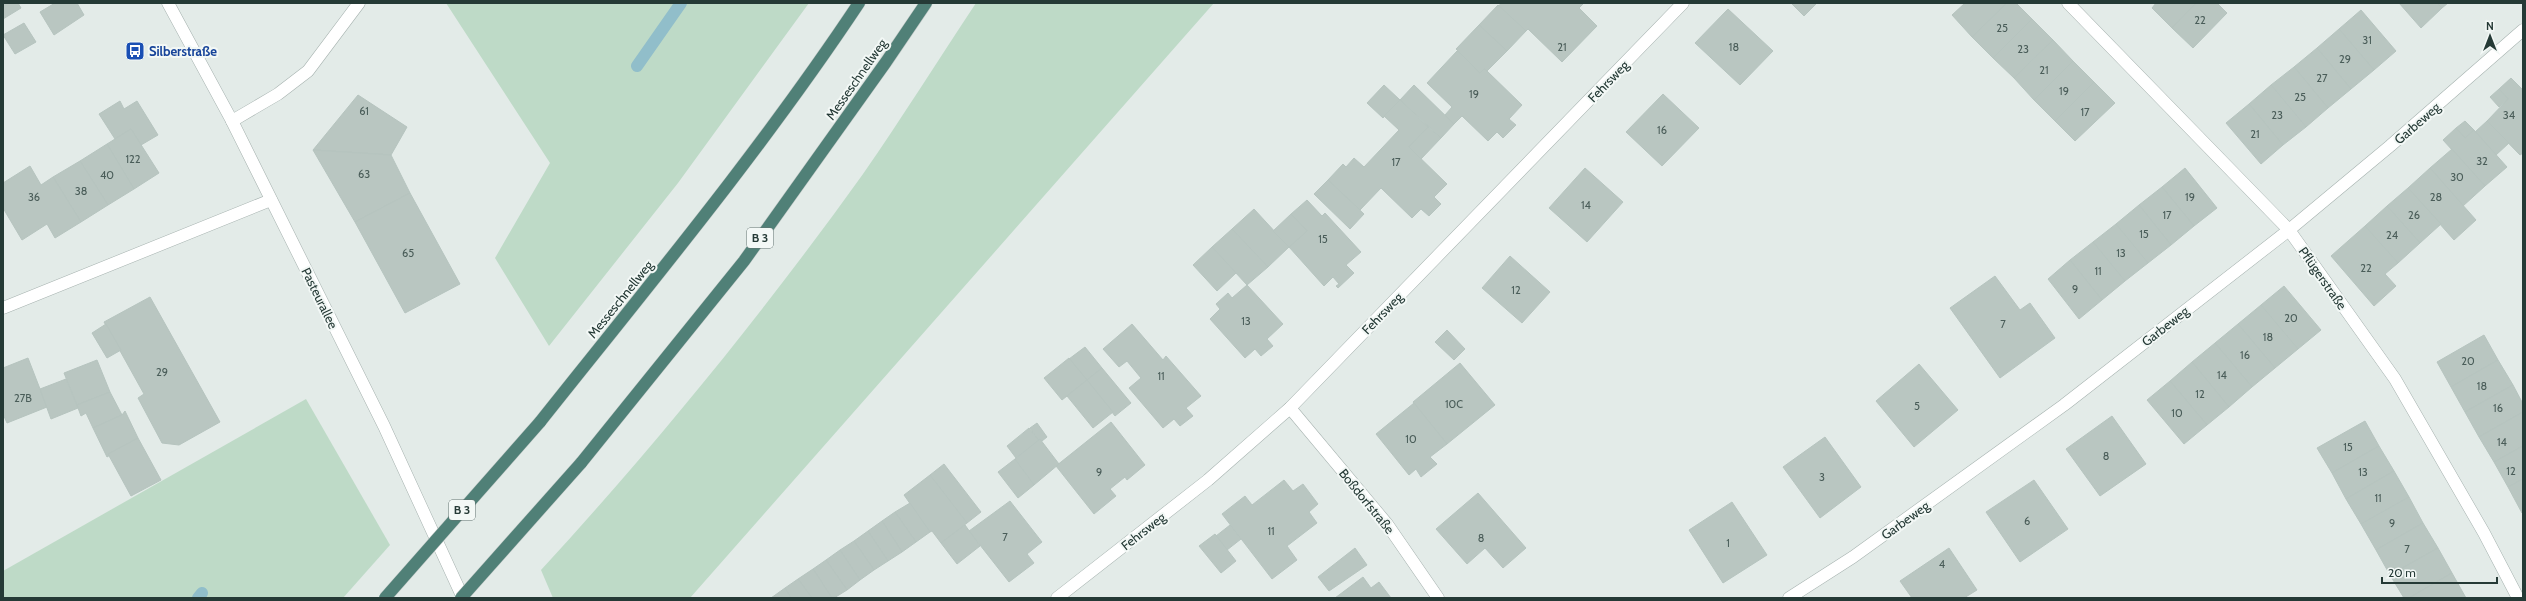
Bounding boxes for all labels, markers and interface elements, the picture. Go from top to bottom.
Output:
house number: 22 [2194,13,2206,27]
north arrow [2470,16,2510,56]
text: N [2486,19,2494,33]
house number: 25 [1996,21,2008,35]
house number: 31 [2362,33,2372,47]
street label: Messeschnellweg [822,35,890,123]
bus stop icon: Silberstraße [124,40,146,62]
house number: 21 [1557,40,1567,54]
house number: 18 [1729,40,1739,54]
house number: 23 [2017,42,2029,56]
place label: Silberstraße [149,43,217,59]
house number: 29 [2339,52,2351,66]
street label: Fehrsweg [1584,56,1632,105]
house number: 21 [2039,63,2049,77]
house number: 27 [2316,71,2328,85]
house number: 19 [2059,84,2069,98]
house number: 19 [1469,87,1479,101]
house number: 25 [2294,90,2306,104]
street label: Garbeweg [2391,98,2444,147]
house number: 61 [359,104,369,118]
house number: 17 [2080,105,2090,119]
house number: 23 [2271,108,2283,122]
house number: 34 [2503,108,2516,122]
house number: 16 [1657,123,1667,137]
house number: 21 [2250,127,2260,141]
house number: 122 [125,152,141,166]
house number: 32 [2476,154,2488,168]
house number: 17 [1391,155,1401,169]
house number: 63 [358,167,370,181]
house number: 40 [100,168,114,182]
house number: 30 [2450,170,2464,184]
house number: 38 [75,184,87,198]
house number: 36 [28,190,40,204]
house number: 19 [2185,190,2195,204]
house number: 28 [2430,190,2442,204]
house number: 14 [1581,198,1592,212]
house number: 17 [2162,208,2172,222]
house number: 26 [2408,208,2420,222]
house number: 15 [2139,227,2149,241]
road number: B 3 [747,228,773,248]
house number: 24 [2386,228,2399,242]
house number: 15 [1318,232,1328,246]
street label: Pflügerstraße [2296,244,2351,313]
house number: 65 [402,246,414,260]
house number: 13 [2116,246,2126,260]
street label: Messeschnellweg [584,257,657,341]
house number: 22 [2360,261,2372,275]
house number: 11 [2094,264,2102,278]
street label: Pasteurallee [298,265,342,332]
house number: 9 [2072,282,2078,296]
house number: 12 [1511,283,1521,297]
street label: Fehrsweg [1358,288,1406,337]
street label: Garbeweg [2138,302,2192,349]
house number: 20 [2284,311,2298,325]
house number: 13 [1241,314,1251,328]
house number: 7 [2000,317,2006,331]
house number: 18 [2263,330,2273,344]
house number: 16 [2240,348,2250,362]
house number: 20 [2461,354,2475,368]
house number: 29 [156,365,168,379]
house number: 14 [2217,368,2228,382]
house number: 11 [1157,369,1165,383]
house number: 18 [2477,379,2487,393]
house number: 12 [2195,387,2205,401]
house number: 27B [14,391,32,405]
house number: 10C [1445,397,1463,411]
house number: 5 [1914,399,1920,413]
house number: 16 [2493,401,2503,415]
house number: 10 [2171,406,2183,420]
house number: 10 [1405,432,1417,446]
house number: 14 [2497,435,2508,449]
house number: 15 [2343,440,2353,454]
house number: 8 [2103,449,2109,463]
house number: 12 [2506,464,2516,478]
house number: 9 [1096,465,1102,479]
street label: Boßdorfstraße [1336,465,1398,537]
house number: 13 [2358,465,2368,479]
house number: 3 [1819,470,1825,484]
house number: 11 [2374,491,2382,505]
street label: Garbeweg [1878,497,1933,543]
road number: B 3 [449,500,475,520]
street label: Fehrsweg [1118,508,1169,553]
house number: 6 [2024,514,2030,528]
house number: 9 [2389,516,2395,530]
house number: 11 [1267,524,1275,538]
house number: 7 [1002,530,1008,544]
house number: 8 [1478,531,1484,545]
house number: 1 [1726,536,1730,550]
house number: 7 [2404,542,2410,556]
house number: 4 [1939,557,1946,571]
scale bar [2382,559,2497,585]
text: 20 m [2388,565,2416,580]

